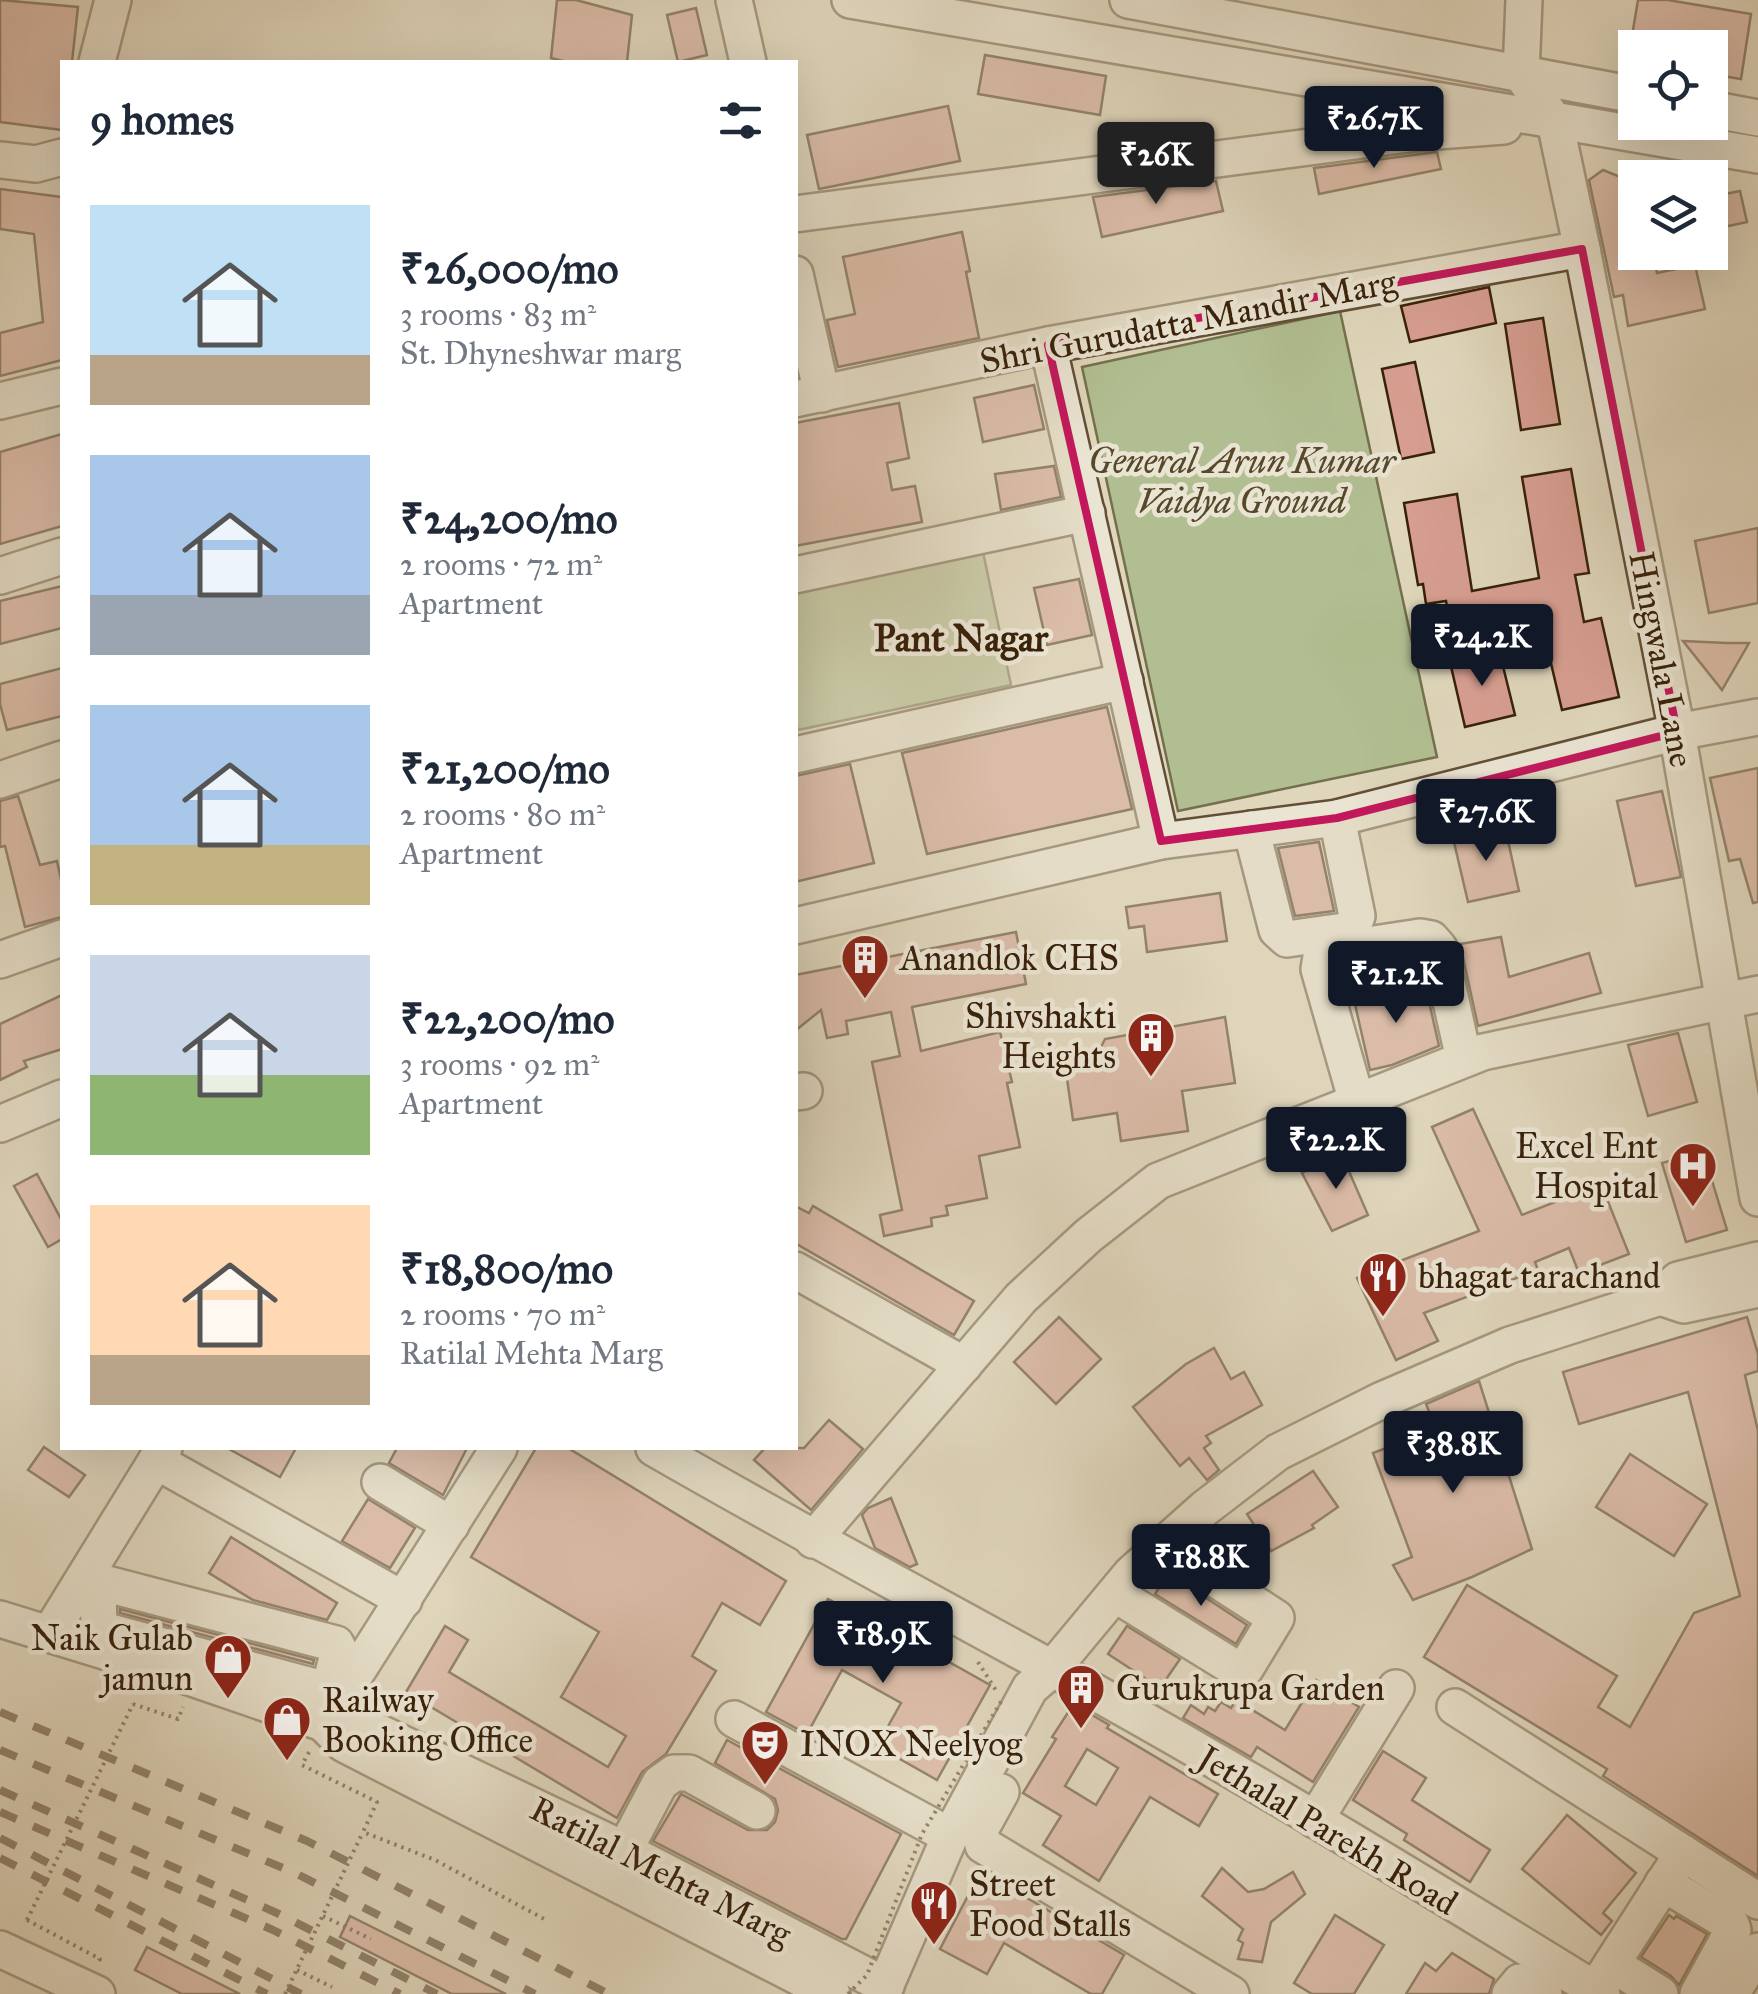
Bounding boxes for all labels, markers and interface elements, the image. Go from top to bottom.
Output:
map controls [1618,30,1728,270]
button: locate [1618,30,1728,140]
pin: ₹26.7K [1293,86,1455,171]
icon: filters [713,93,768,148]
text: 9 homes [90,94,234,146]
text: ₹26.7K [1326,99,1422,138]
pin: ₹26K [1097,122,1215,207]
text: ₹26K [1119,135,1193,174]
button: layers [1618,160,1728,270]
text: ₹26,000/mo [400,243,618,295]
icon: home [170,245,290,365]
street label: Shri Gurudatta Mandir Marg [976,260,1401,383]
text: 3 rooms · 83 m² [400,295,596,334]
text: St. Dhyneshwar marg [400,334,681,373]
park label: General Arun Kumar Vaidya Ground [1088,440,1398,523]
text: ₹24,200/mo [400,493,617,545]
icon: home [170,495,290,615]
text: 2 rooms · 72 m² [400,545,602,584]
street label: Hingwala Lane [1619,547,1704,771]
text: Apartment [400,584,543,623]
pin: ₹24.2K [1401,604,1563,689]
district label: Pant Nagar [874,615,1049,661]
text: ₹24.2K [1433,617,1531,656]
text: ₹21,200/mo [400,743,610,795]
icon: home [170,745,290,865]
pin: ₹27.6K [1405,779,1567,864]
text: ₹27.6K [1438,792,1534,831]
text: 2 rooms · 80 m² [400,795,605,834]
text: Apartment [400,834,543,873]
building icon: Anandlok CHS [839,932,891,1000]
place label: Anandlok CHS [898,937,1119,980]
pin: ₹21.2K [1315,941,1477,1026]
text: ₹21.2K [1350,954,1442,993]
text: ₹22,200/mo [400,993,615,1045]
icon: home [170,995,290,1115]
place label: Shivshakti Heights [965,995,1116,1078]
building icon: Shivshakti Heights [1125,1010,1177,1078]
text: 3 rooms · 92 m² [400,1045,600,1084]
text: Apartment [400,1084,543,1123]
pin: ₹22.2K [1255,1107,1417,1192]
text: ₹22.2K [1288,1120,1384,1159]
place label: Excel Ent Hospital [1515,1125,1659,1208]
hospital icon: Excel Ent Hospital [1667,1140,1719,1208]
text: ₹18,800/mo [400,1243,613,1295]
icon: home [170,1245,290,1365]
restaurant icon: bhagat tarachand [1357,1250,1409,1318]
place label: bhagat tarachand [1418,1255,1661,1298]
text: 2 rooms · 70 m² [400,1295,605,1334]
text: Ratilal Mehta Marg [400,1334,663,1373]
pin: ₹38.8K [1372,1411,1534,1496]
text: ₹38.8K [1406,1424,1500,1463]
pin: ₹18.8K [1120,1524,1282,1609]
text: ₹18.8K [1154,1537,1248,1576]
pin: ₹18.9K [802,1601,964,1686]
text: ₹18.9K [836,1614,930,1653]
place label: Naik Gulab jamun [30,1617,193,1700]
shop icon: Naik Gulab jamun [202,1632,254,1700]
building icon: Gurukrupa Garden [1055,1662,1107,1730]
place label: Gurukrupa Garden [1116,1667,1385,1710]
place label: Railway Booking Office [322,1679,533,1762]
shop icon: Railway Booking Office [261,1694,313,1762]
theatre icon: INOX Neelyog [739,1718,791,1786]
place label: INOX Neelyog [800,1723,1023,1766]
street label: Jethalal Parekh Road [1187,1734,1466,1925]
street label: Ratilal Mehta Marg [523,1787,799,1956]
place label: Street Food Stalls [969,1863,1131,1946]
restaurant icon: Street Food Stalls [908,1878,960,1946]

